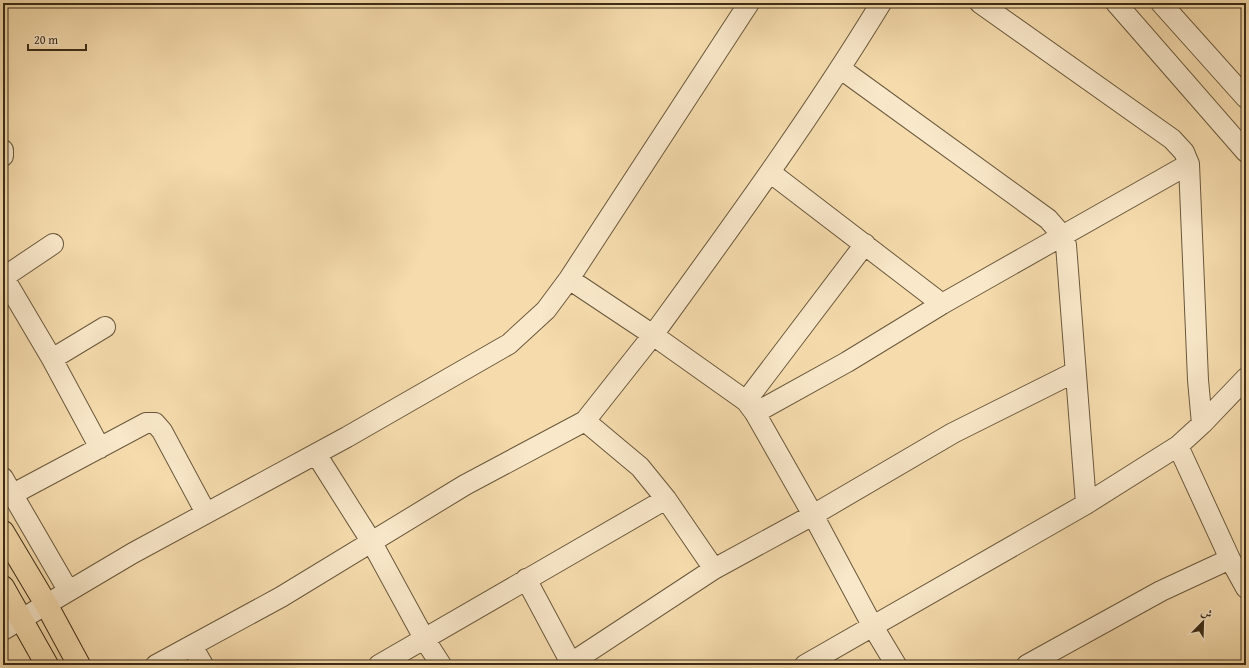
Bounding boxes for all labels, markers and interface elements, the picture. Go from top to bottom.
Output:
scale bar [28,26,86,52]
text: 20 m [34,31,58,48]
north arrow [1183,602,1223,642]
text: ش [1199,603,1215,622]

